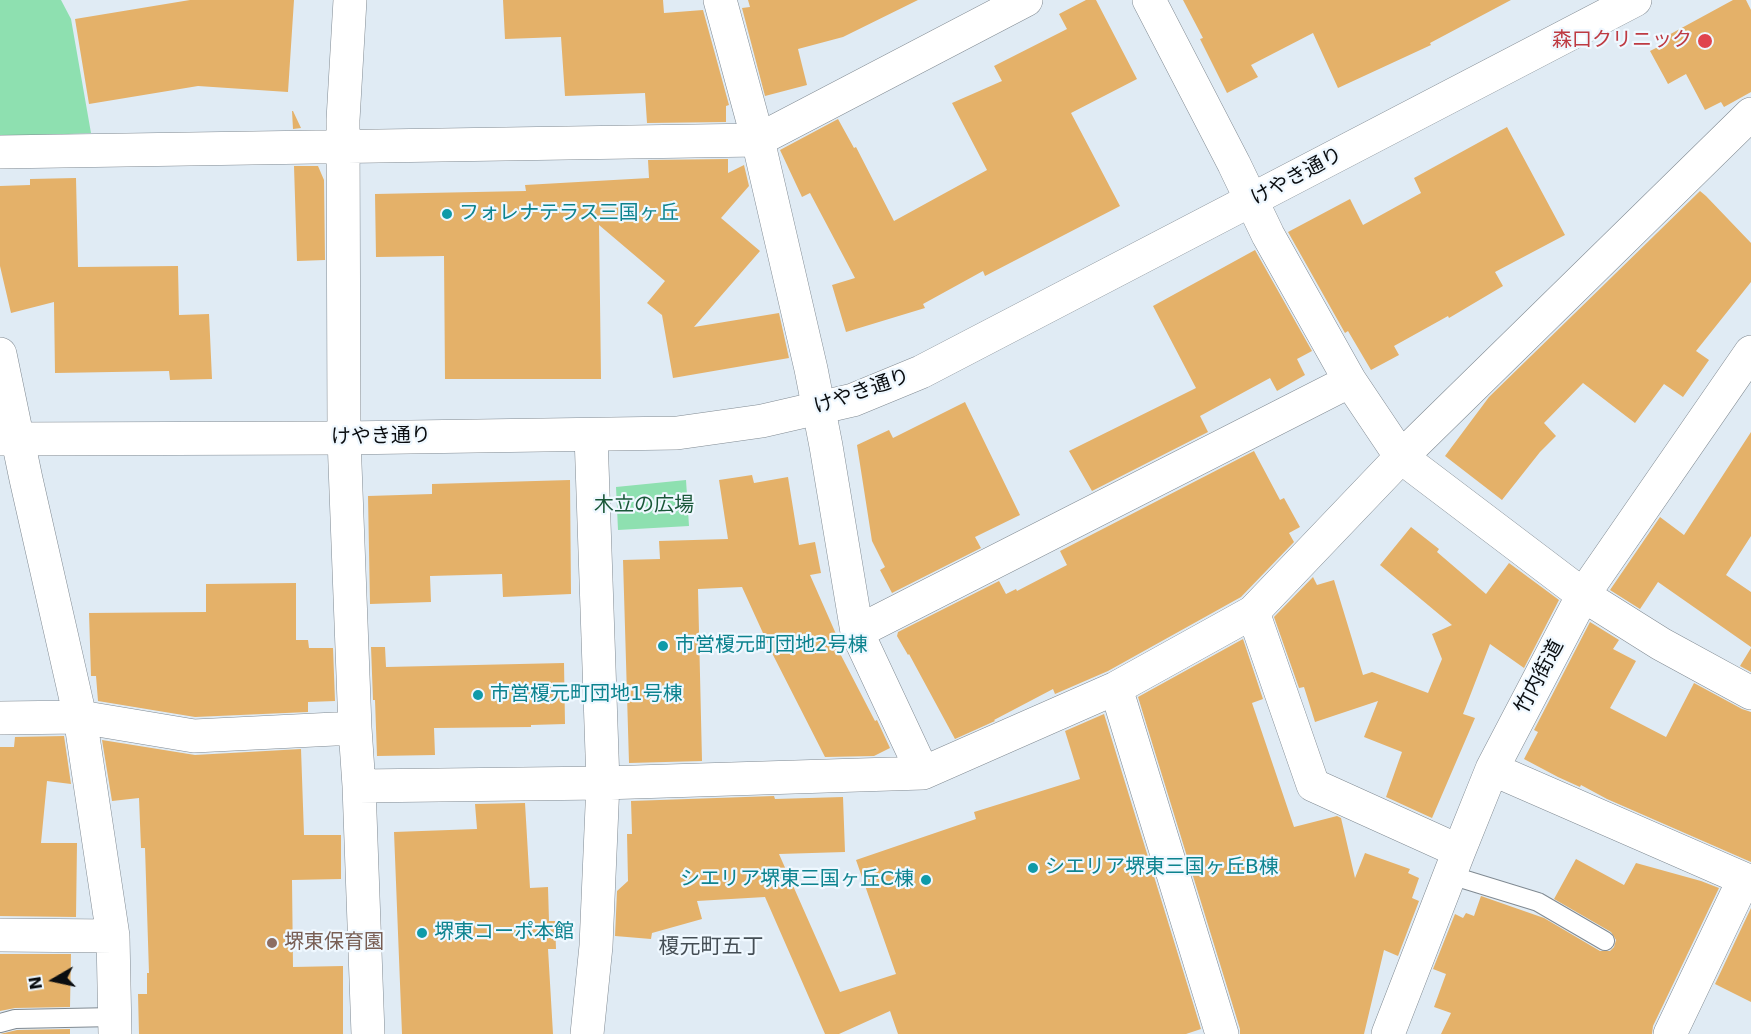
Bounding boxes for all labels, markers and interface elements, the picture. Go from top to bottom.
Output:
place label: 森口クリニック [1552,29,1692,53]
marker: 森口クリニック [1696,32,1714,50]
street label: けやき通り [1247,143,1347,211]
place label: フォレナテラス三国ヶ丘 [459,202,679,226]
marker: フォレナテラス三国ヶ丘 [440,207,454,221]
street label: けやき通り [811,364,913,420]
street label: けやき通り [331,424,431,450]
park label: 木立の広場 [594,494,694,518]
place label: 市営榎元町団地2号棟 [675,634,868,658]
street label: 竹内街道 [1511,636,1569,718]
marker: 市営榎元町団地2号棟 [656,639,670,653]
place label: 市営榎元町団地1号棟 [490,683,683,707]
marker: 市営榎元町団地1号棟 [471,688,485,702]
place label: シエリア堺東三国ヶ丘B棟 [1045,856,1279,880]
marker: シエリア堺東三国ヶ丘B棟 [1026,861,1040,875]
place label: シエリア堺東三国ヶ丘C棟 [680,868,914,892]
marker: シエリア堺東三国ヶ丘C棟 [919,873,933,887]
place label: 堺東コーポ本館 [434,921,574,945]
marker: 堺東コーポ本館 [415,926,429,940]
place label: 堺東保育園 [284,931,384,955]
district label: 榎元町五丁 [659,935,763,961]
marker: 堺東保育園 [265,936,279,950]
north arrow [24,950,84,1010]
text: N [25,975,46,991]

